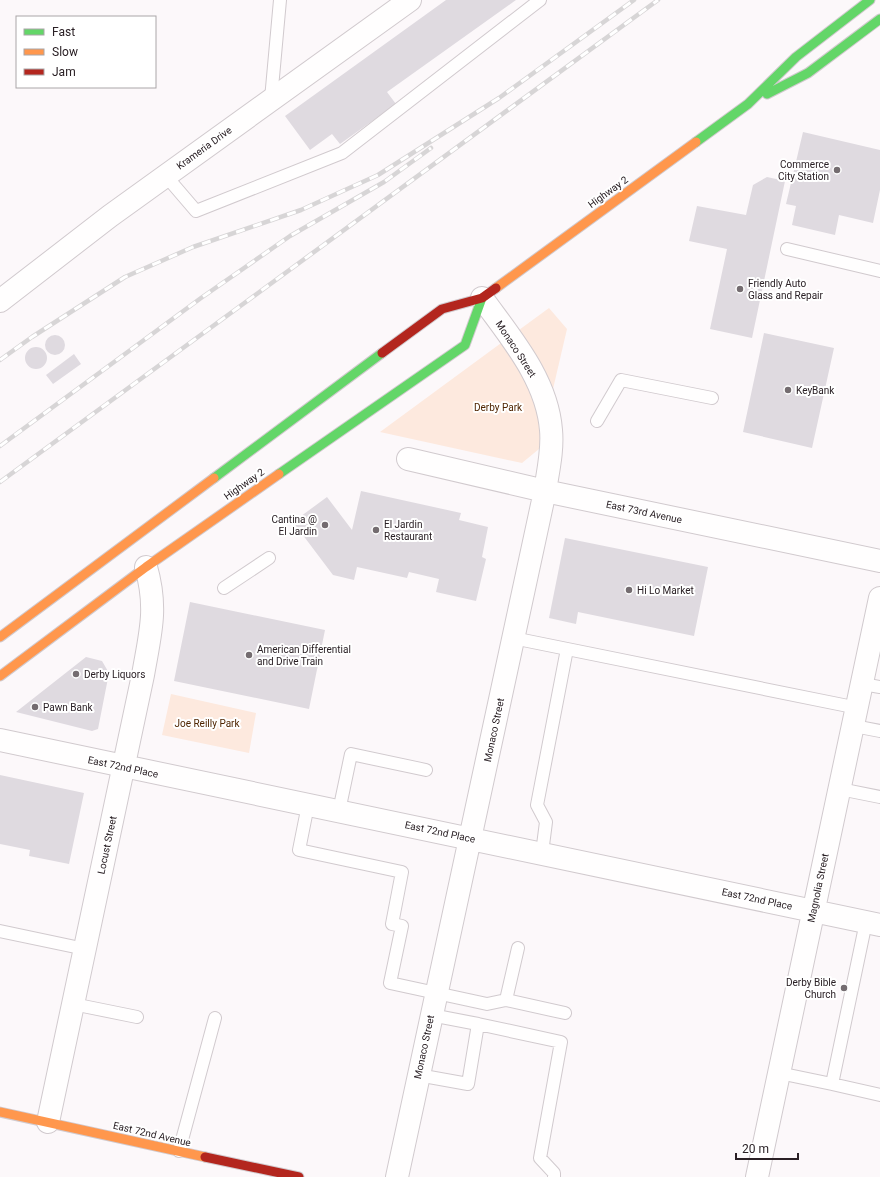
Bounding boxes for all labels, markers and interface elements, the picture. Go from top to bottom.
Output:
legend [16,16,156,88]
text: Fast [52,25,75,39]
text: Slow [52,45,78,59]
text: Jam [52,65,76,79]
street label: Krameria Drive [174,124,234,172]
place label: Commerce City Station [778,159,829,182]
marker: Commerce City Station [832,165,842,175]
street label: Highway 2 [586,174,630,210]
place label: Friendly Auto Glass and Repair [748,278,824,301]
marker: Friendly Auto Glass and Repair [735,284,745,294]
street label: Monaco Street [494,319,538,379]
marker: KeyBank [783,385,793,395]
place label: KeyBank [796,385,835,396]
park label: Derby Park [474,402,523,413]
street label: Highway 2 [222,466,266,502]
street label: East 73rd Avenue [605,499,683,525]
place label: Cantina @ El Jardin [271,514,317,537]
place label: El Jardin Restaurant [384,519,432,542]
marker: Cantina @ El Jardin [320,520,330,530]
marker: El Jardin Restaurant [371,525,381,535]
marker: Hi Lo Market [624,585,634,595]
place label: Hi Lo Market [637,585,694,596]
place label: American Differential and Drive Train [257,644,351,667]
marker: American Differential and Drive Train [244,650,254,660]
marker: Derby Liquors [71,669,81,679]
place label: Derby Liquors [84,669,145,680]
street label: Monaco Street [482,697,506,763]
marker: Pawn Bank [30,702,40,712]
place label: Pawn Bank [43,702,93,713]
park label: Joe Reilly Park [174,718,240,729]
street label: East 72nd Place [87,754,159,780]
street label: Locust Street [95,815,119,875]
street label: East 72nd Place [404,819,476,845]
street label: Magnolia Street [805,853,831,923]
street label: East 72nd Place [721,886,793,912]
place label: Derby Bible Church [786,977,836,1000]
marker: Derby Bible Church [839,983,849,993]
street label: Monaco Street [412,1014,436,1080]
street label: East 72nd Avenue [112,1120,192,1148]
scale bar [736,1135,798,1161]
text: 20 m [742,1142,769,1156]

